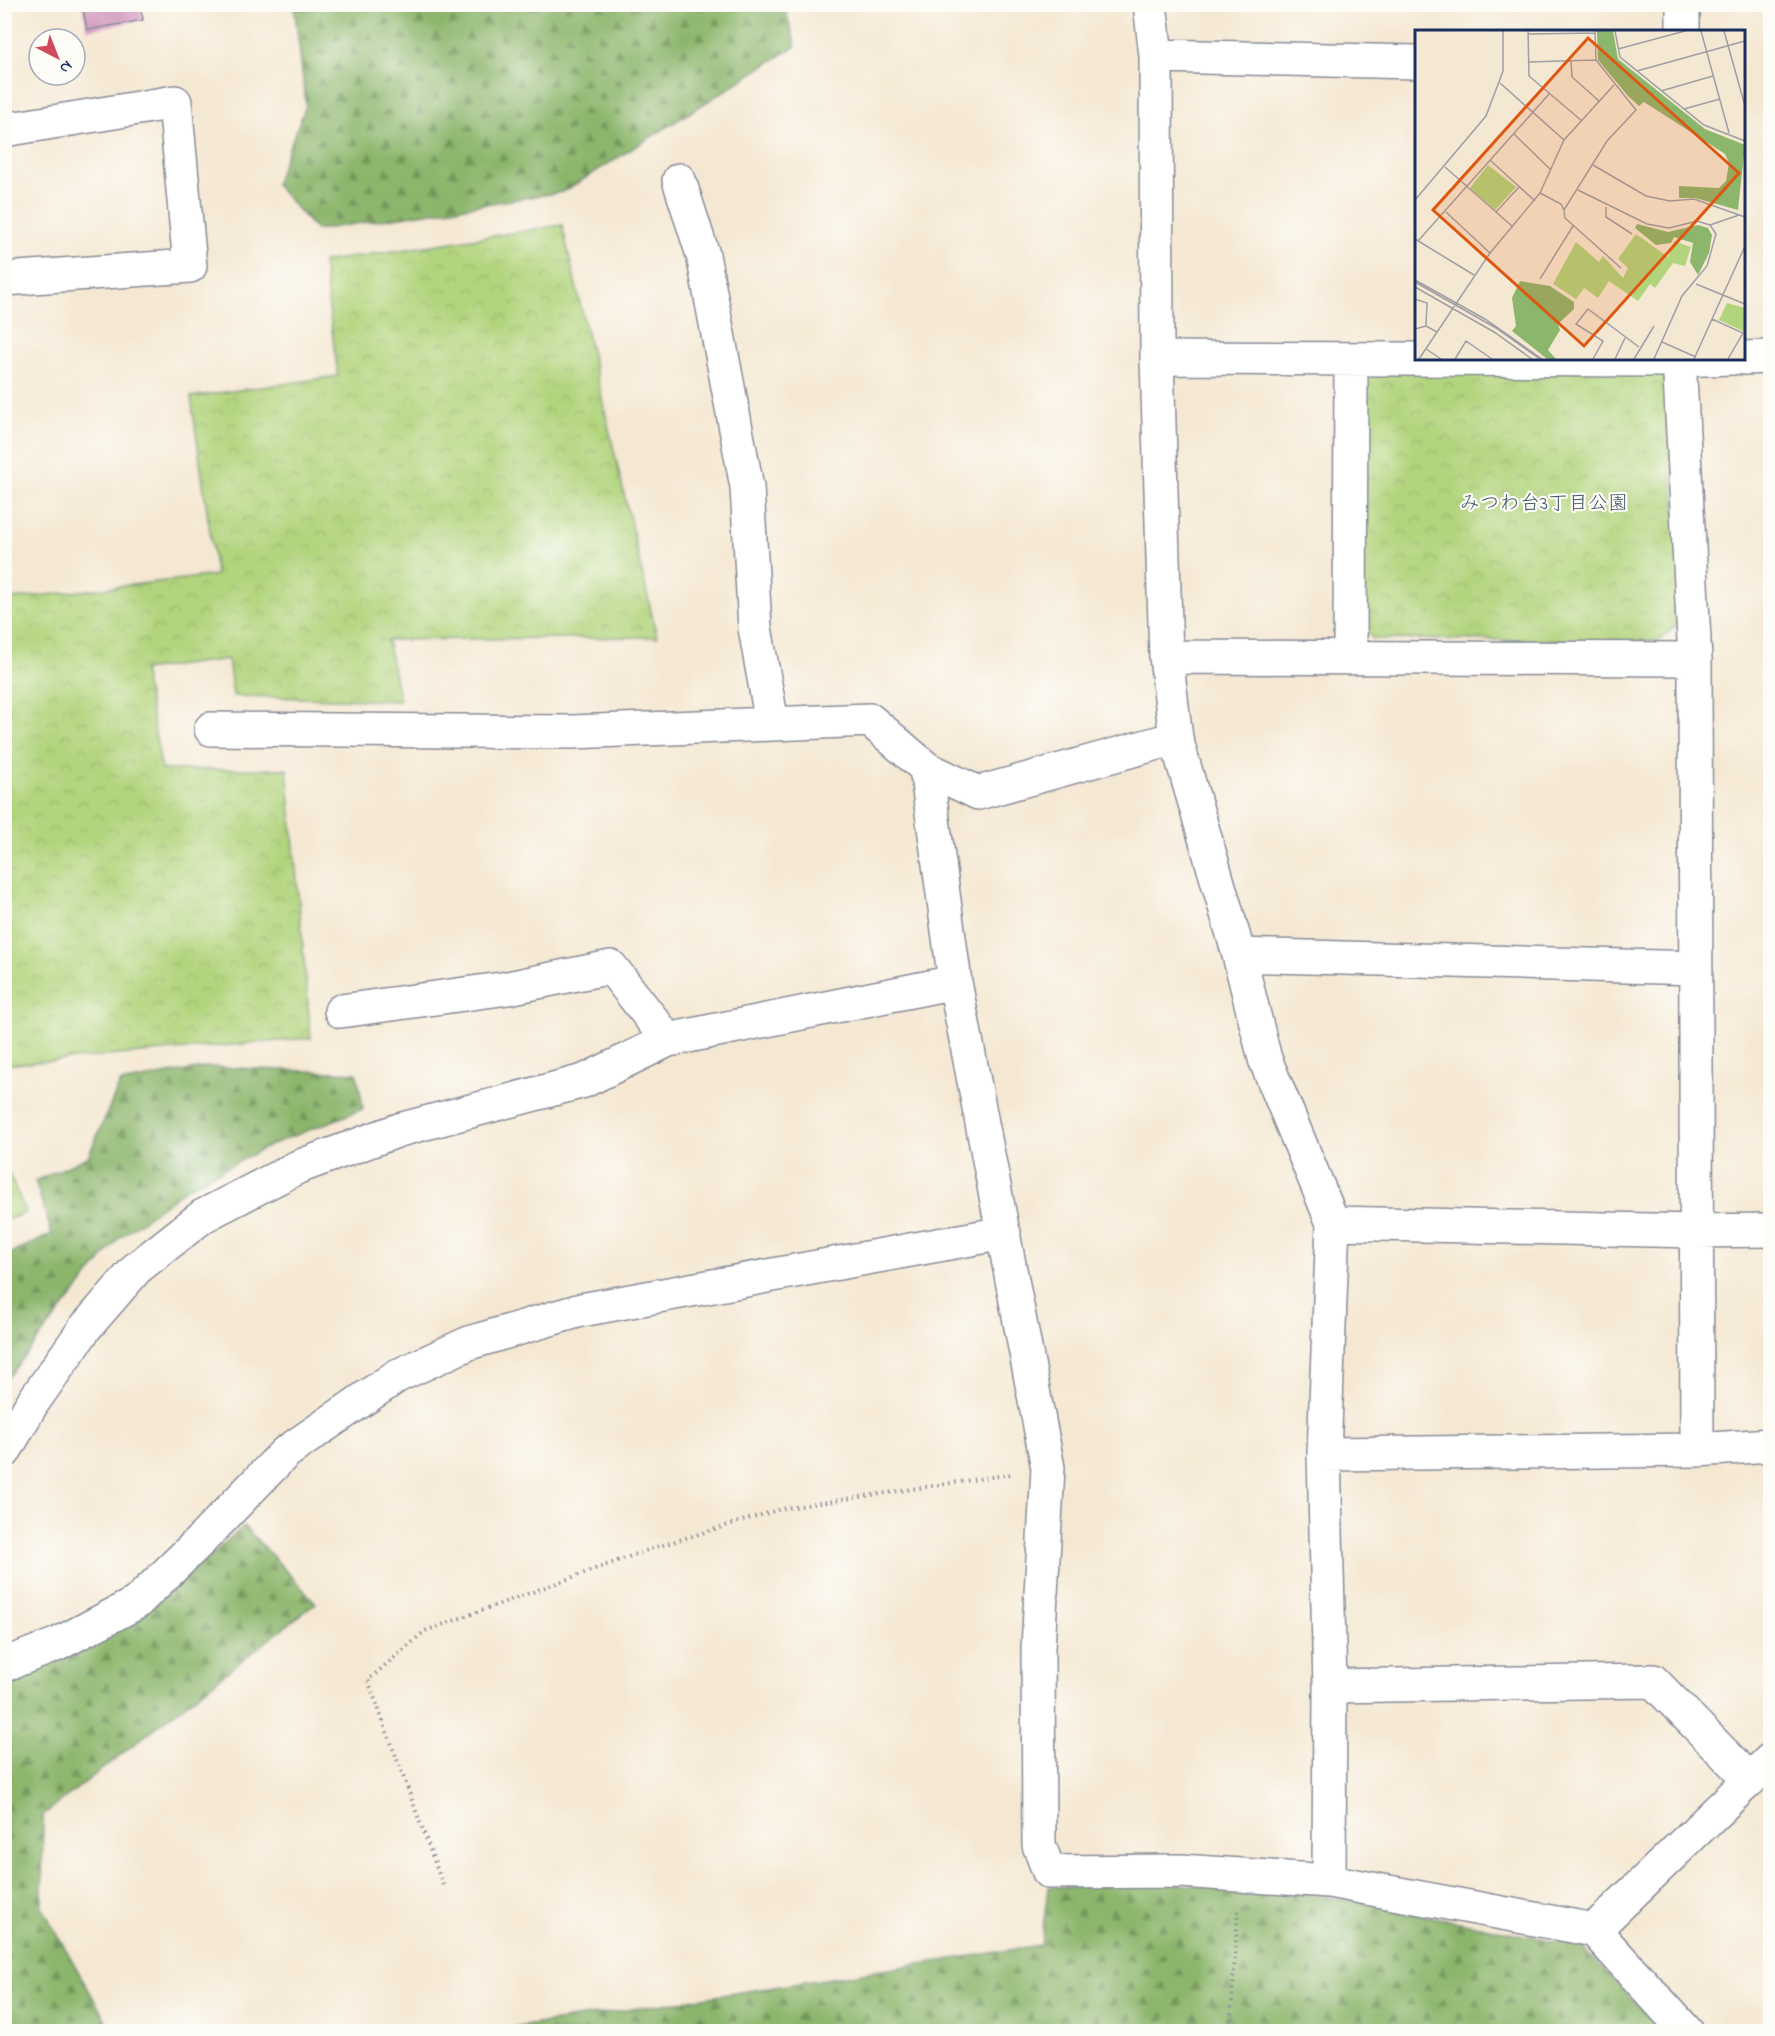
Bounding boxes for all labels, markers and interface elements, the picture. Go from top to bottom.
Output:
north arrow [27,27,87,87]
inset map [1415,30,1745,360]
text: N [54,54,78,79]
park label: みつわ台3丁目公園 [1460,490,1628,519]

